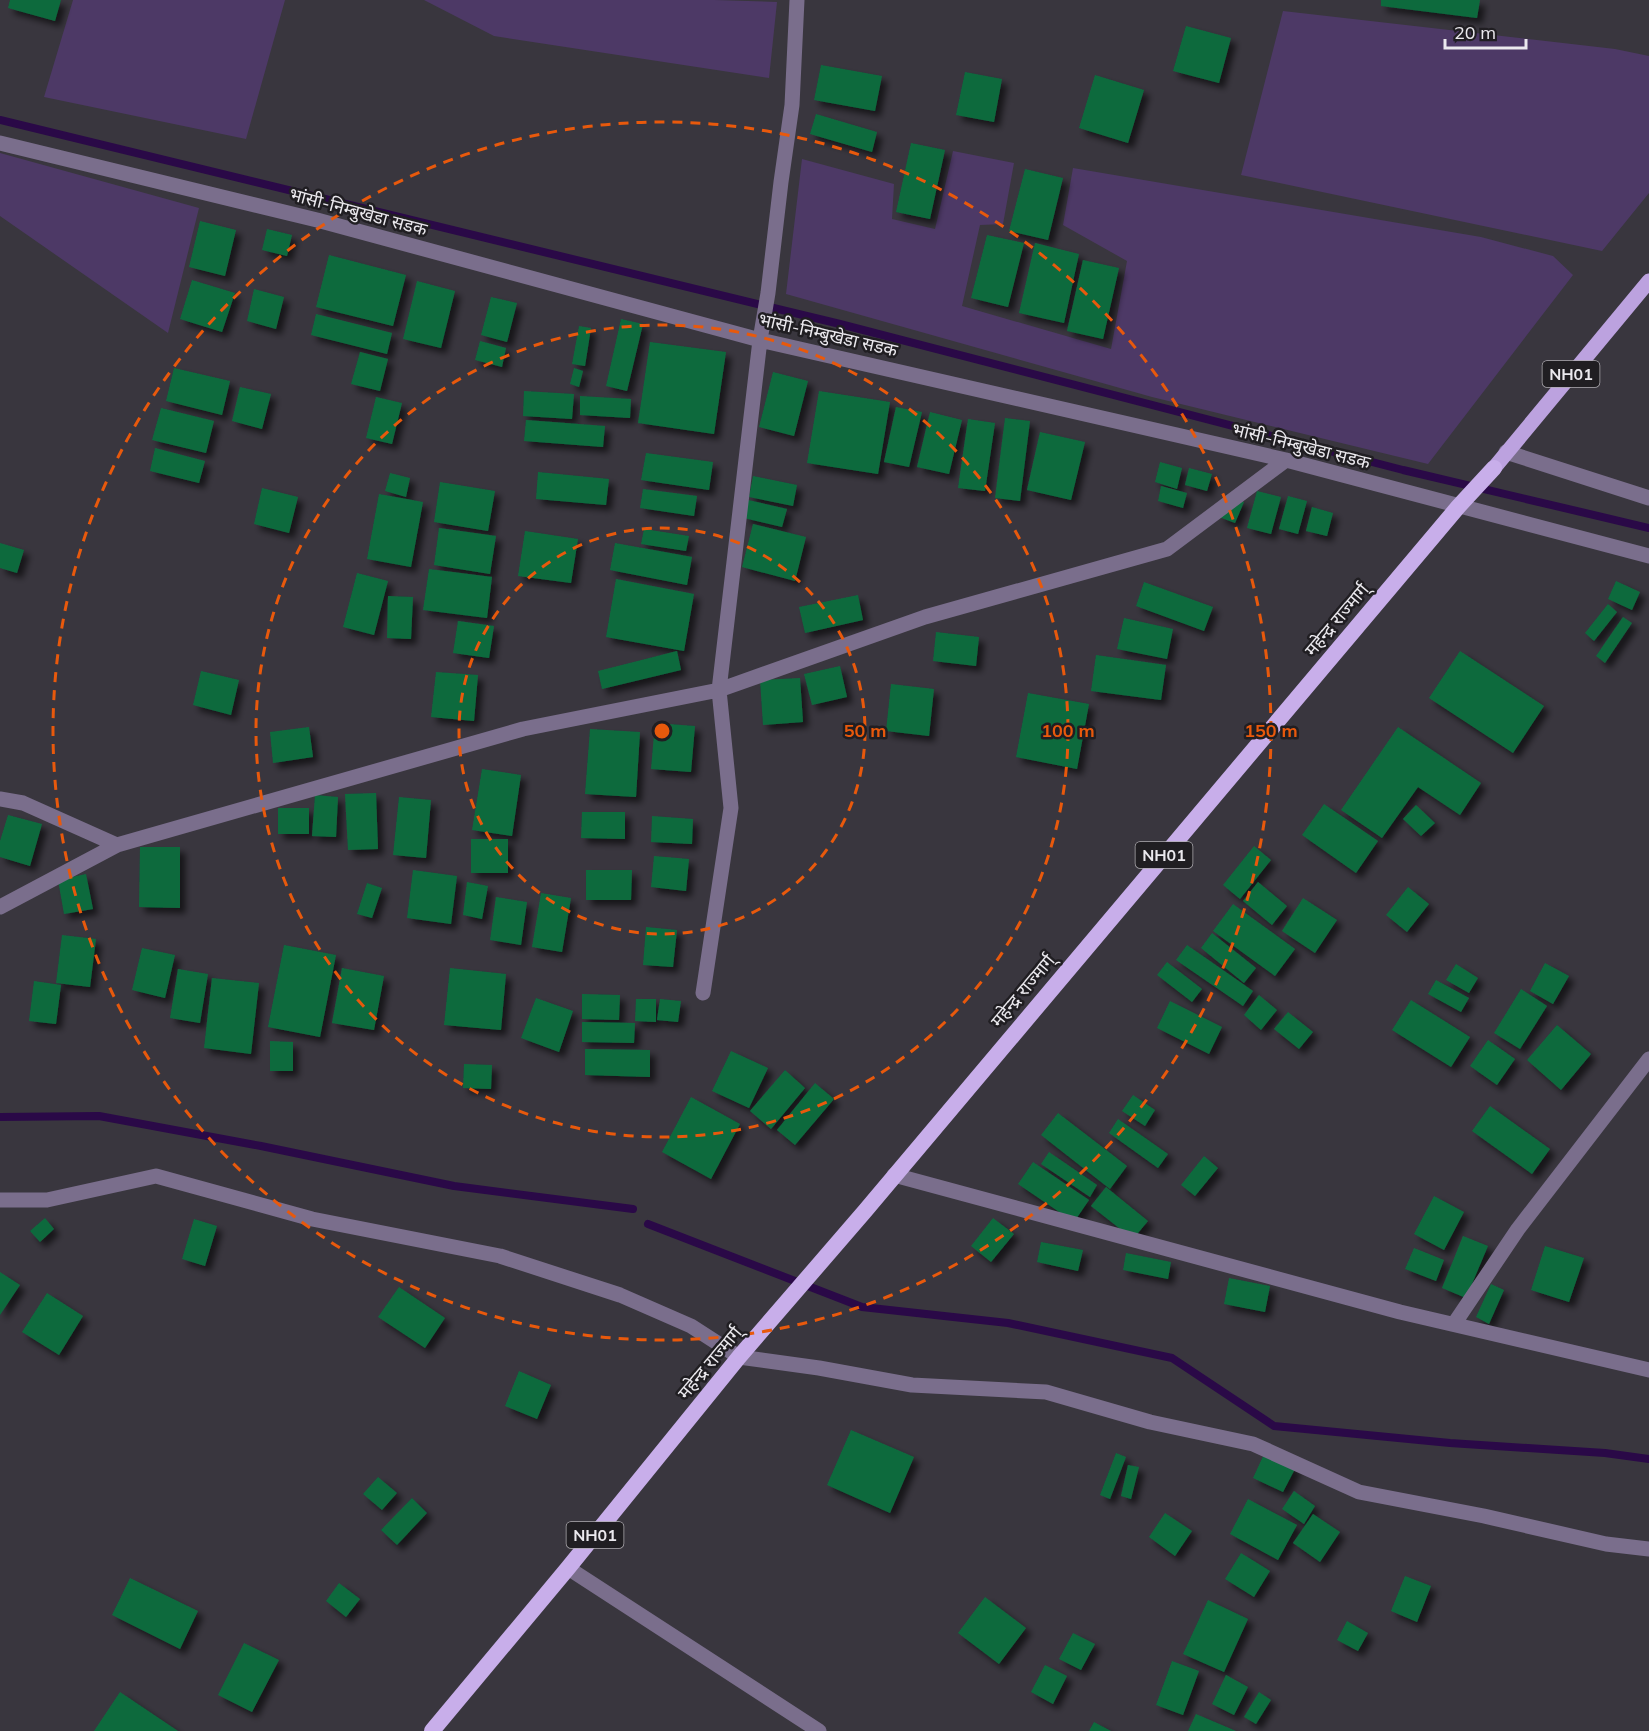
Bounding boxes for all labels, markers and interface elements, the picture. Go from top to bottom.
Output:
scale bar [1445,12,1526,50]
text: 20 m [1454,21,1496,44]
street label: भांसी-निम्बुखेडा सडक [286,182,431,242]
street label: भांसी-निम्बुखेडा सडक [756,307,901,363]
road number: NH01 [1542,361,1600,387]
street label: भांसी-निम्बुखेडा सडक [1229,417,1374,475]
street label: महेन्द्र राज्मार्ग् [1300,576,1376,661]
text: 50 m [844,719,886,742]
text: 100 m [1041,719,1095,742]
text: 150 m [1244,719,1298,742]
centre of rings [652,721,672,741]
road number: NH01 [1136,842,1192,868]
street label: महेन्द्र राज्मार्ग् [986,947,1062,1032]
street label: महेन्द्र राज्मार्ग् [673,1319,749,1404]
road number: NH01 [566,1522,624,1548]

